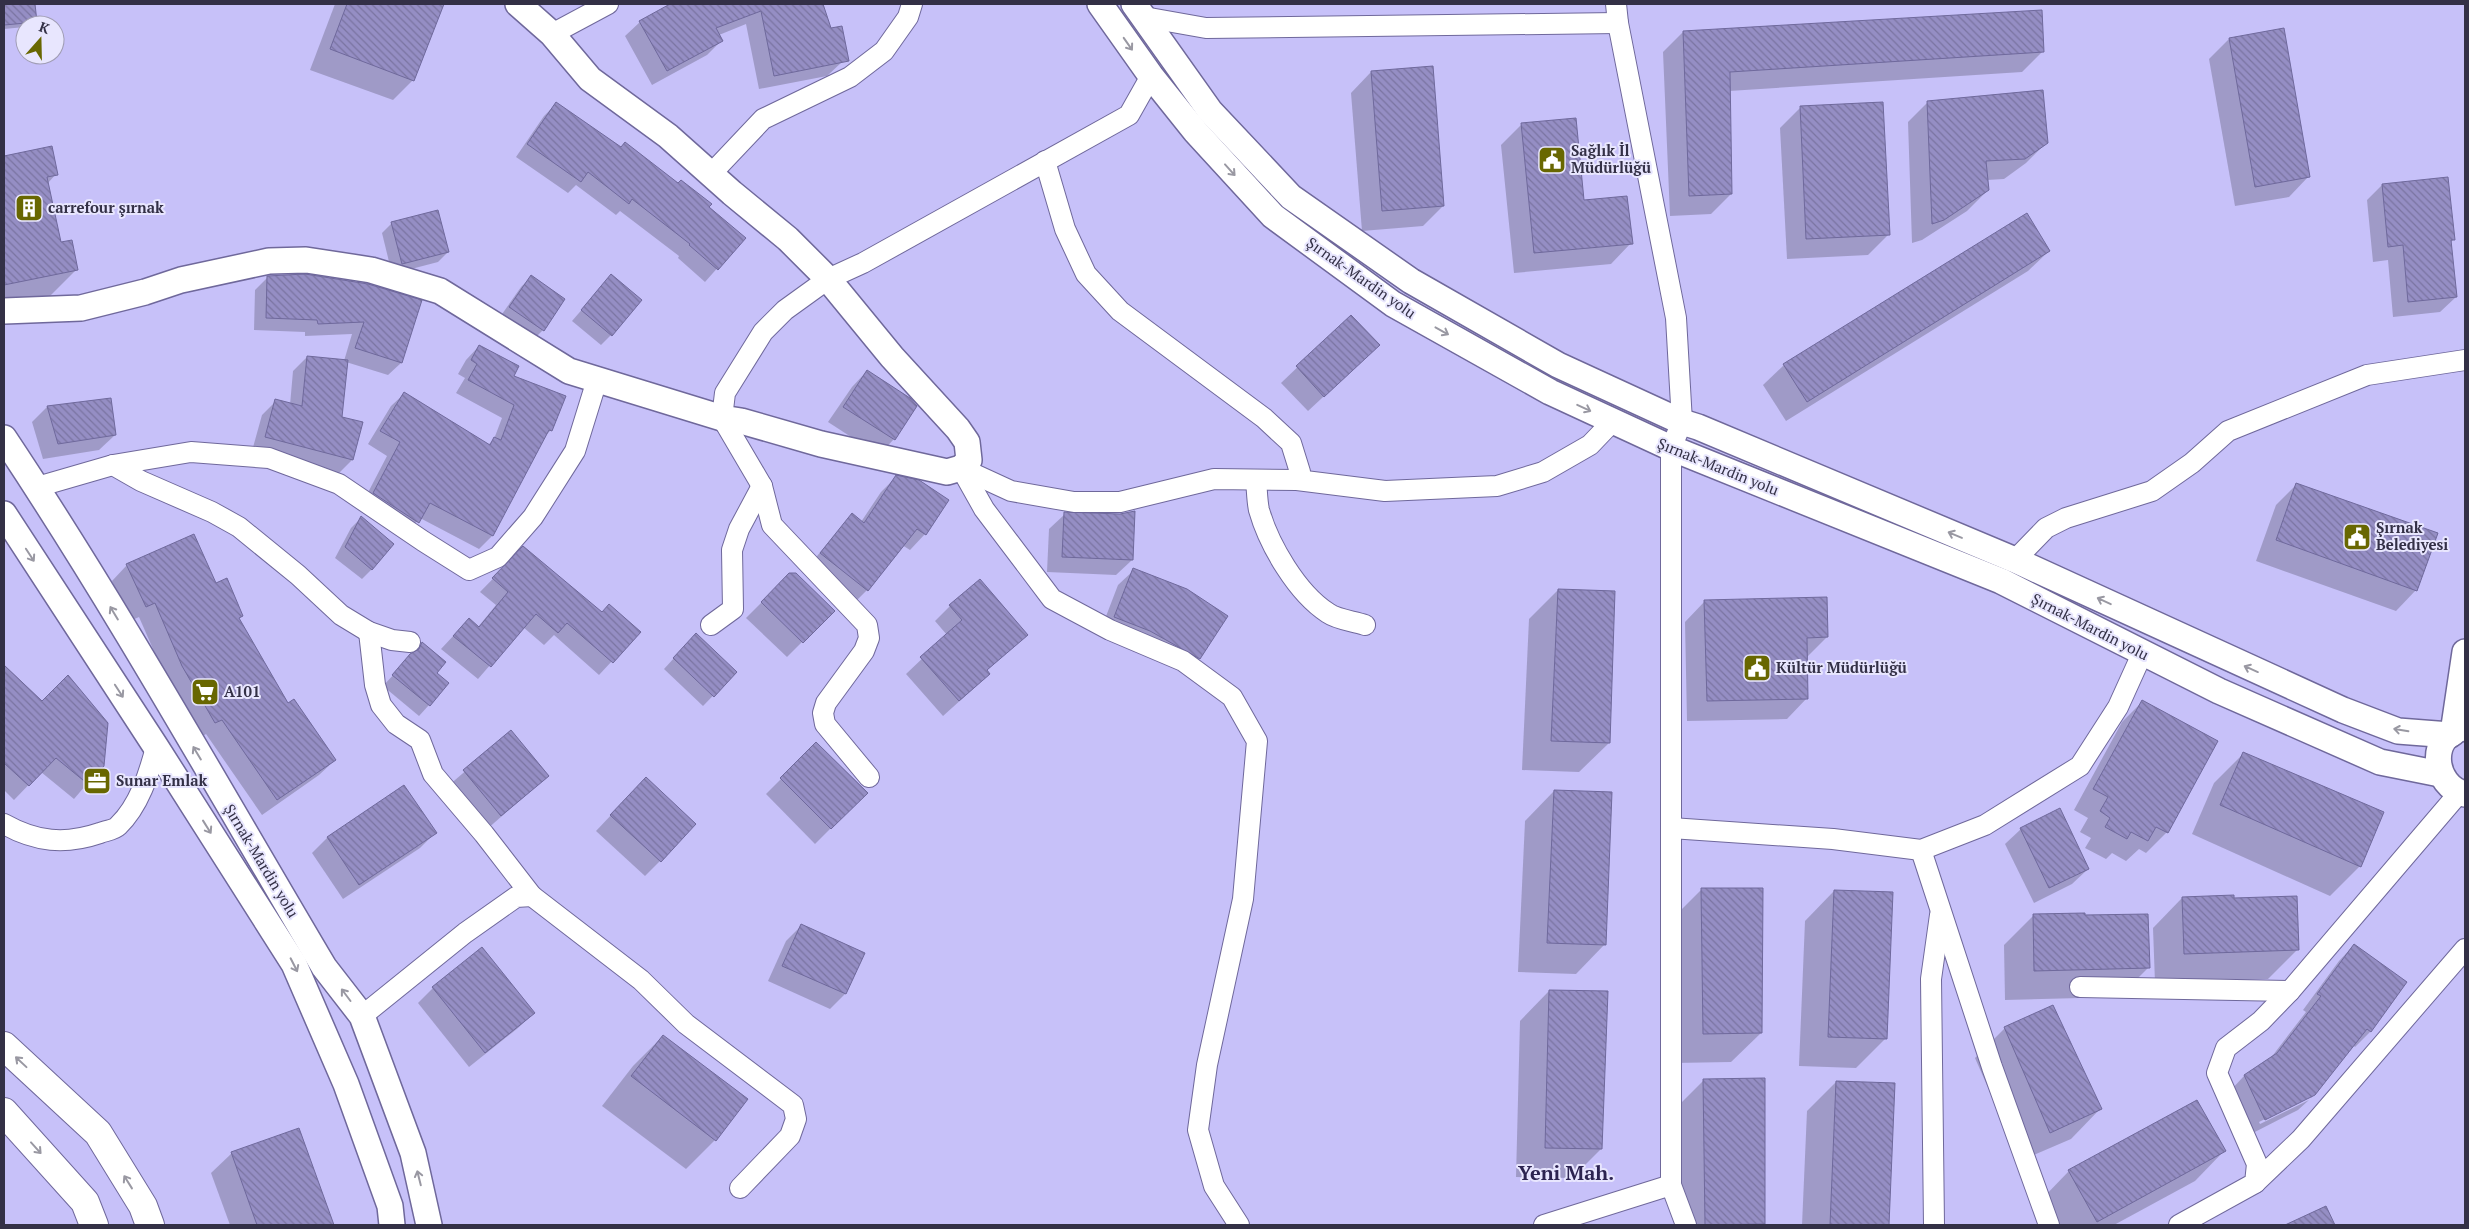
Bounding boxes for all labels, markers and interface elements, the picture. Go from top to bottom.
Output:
north arrow [15,15,65,65]
text: K [37,17,53,38]
one-way arrow [1123,36,1133,50]
place label: Sağlık İl Müdürlüğü [1571,140,1652,177]
public building icon: Sağlık İl Müdürlüğü [1537,145,1567,175]
one-way arrow [1224,163,1236,176]
building icon: carrefour şırnak [14,193,44,223]
place label: carrefour şırnak [48,197,164,217]
street label: Şırnak-Mardin yolu [1303,232,1420,323]
one-way arrow [1434,326,1449,336]
one-way arrow [1577,403,1592,413]
street label: Şırnak-Mardin yolu [1655,433,1782,500]
place label: Şırnak Belediyesi [2376,517,2448,554]
public building icon: Şırnak Belediyesi [2342,522,2372,552]
one-way arrow [1948,529,1963,539]
one-way arrow [26,547,36,561]
street label: Şırnak-Mardin yolu [2028,588,2153,664]
one-way arrow [2096,596,2111,606]
one-way arrow [108,607,118,621]
public building icon: Kültür Müdürlüğü [1742,653,1772,683]
place label: Kültür Müdürlüğü [1776,657,1908,677]
one-way arrow [2244,663,2259,673]
supermarket icon: A101 [190,677,220,707]
place label: A101 [224,681,260,701]
one-way arrow [115,683,125,697]
one-way arrow [2394,725,2410,735]
one-way arrow [191,746,201,760]
office icon: Sunar Emlak [82,766,112,796]
place label: Sunar Emlak [116,770,207,790]
street label: Şırnak-Mardin yolu [220,800,304,921]
one-way arrow [203,820,213,834]
one-way arrow [290,957,299,972]
one-way arrow [341,988,351,1002]
one-way arrow [14,1056,27,1068]
one-way arrow [30,1142,42,1155]
district label: Yeni Mah. [1518,1159,1614,1186]
one-way arrow [414,1170,423,1186]
one-way arrow [123,1175,133,1189]

